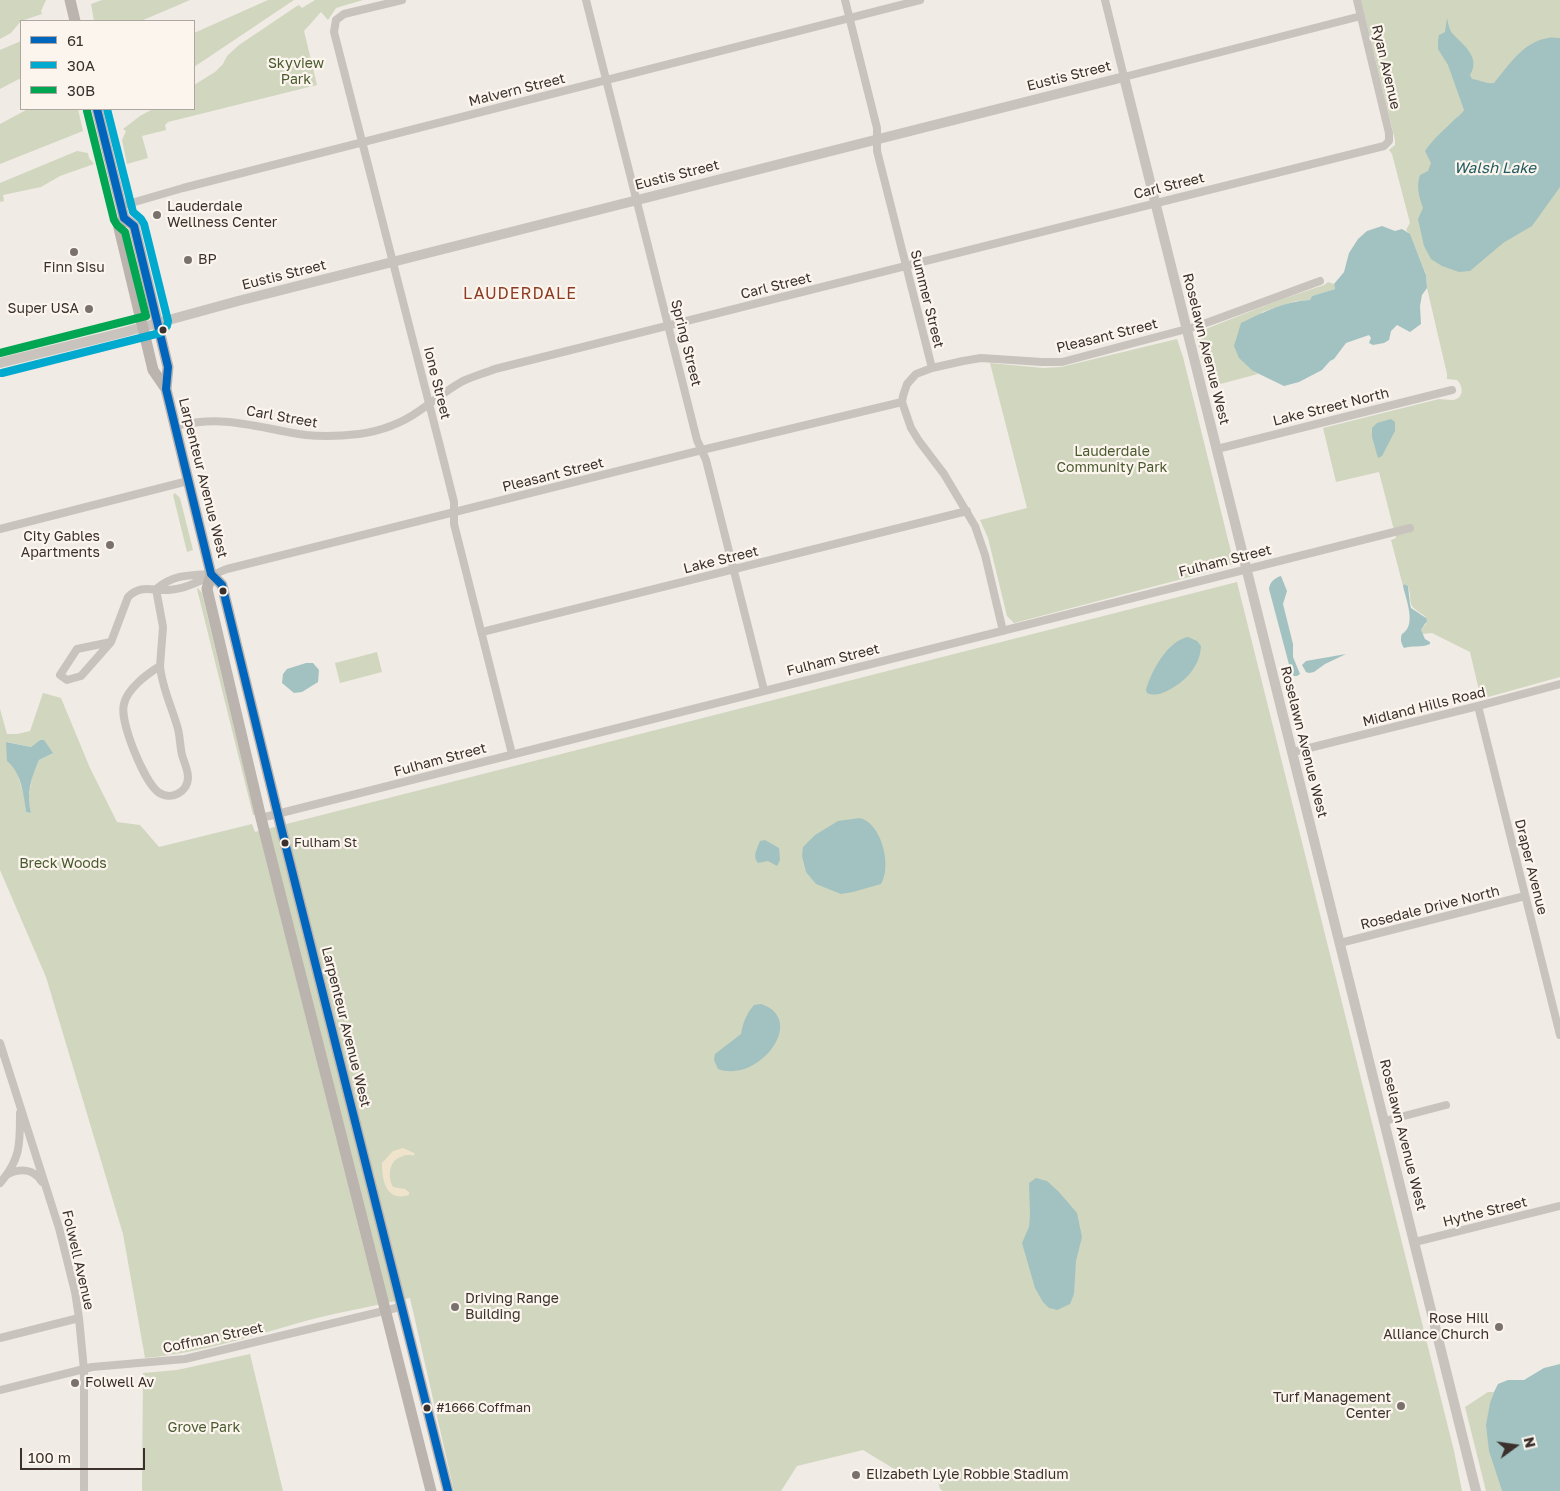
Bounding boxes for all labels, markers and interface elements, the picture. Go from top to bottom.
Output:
legend [20,20,195,110]
street label: Ryan Avenue [1368,23,1404,111]
text: 61 [67,31,83,49]
text: 30A [67,56,95,74]
park label: Skyview Park [268,56,324,88]
street label: Eustis Street [1025,57,1113,95]
street label: Malvern Street [467,70,567,110]
text: 30B [67,81,95,99]
street label: Eustis Street [633,156,721,194]
water label: Walsh Lake [1454,159,1536,177]
street label: Carl Street [1132,169,1206,203]
place label: Lauderdale Wellness Center [167,199,277,232]
marker: Lauderdale Wellness Center [151,209,163,221]
marker: Finn Sisu [68,246,80,258]
street label: Summer Street [907,248,947,350]
place label: BP [198,252,217,268]
marker: BP [182,254,194,266]
street label: Eustis Street [240,256,328,294]
place label: Finn Sisu [43,260,105,276]
street label: Carl Street [739,269,813,303]
street label: Roselawn Avenue West [1179,271,1233,427]
district label: LAUDERDALE [462,284,578,304]
street label: Spring Street [667,298,705,388]
place label: Super USA [7,301,79,317]
marker: Super USA [83,303,95,315]
street label: Pleasant Street [1055,315,1159,357]
unlabelled marker [158,325,168,335]
street label: Ione Street [420,345,454,421]
street label: Lake Street North [1271,384,1391,430]
street label: Larpenteur Avenue West [175,396,231,560]
street label: Carl Street [245,402,319,432]
park label: Lauderdale Community Park [1056,444,1168,477]
street label: Pleasant Street [501,454,605,496]
place label: City Gables Apartments [21,529,100,562]
marker: City Gables Apartments [104,539,116,551]
street label: Fulham Street [1177,541,1273,581]
street label: Lake Street [682,543,760,577]
unlabelled marker [218,586,228,596]
street label: Fulham Street [785,640,881,680]
street label: Roselawn Avenue West [1277,664,1331,820]
street label: Midland Hills Road [1361,684,1487,730]
street label: Fulham Street [392,740,488,780]
street label: Draper Avenue [1511,817,1551,917]
place label: Fulham St [294,835,357,851]
marker: Fulham St [280,838,290,848]
park label: Breck Woods [19,856,107,872]
street label: Rosedale Drive North [1359,883,1501,933]
street label: Larpenteur Avenue West [318,945,374,1109]
street label: Roselawn Avenue West [1376,1057,1430,1213]
street label: Hythe Street [1441,1193,1529,1231]
street label: Folwell Avenue [58,1208,98,1312]
place label: Driving Range Building [465,1291,559,1324]
marker: Driving Range Building [449,1301,461,1313]
place label: Rose Hill Alliance Church [1383,1311,1489,1344]
street label: Coffman Street [161,1319,265,1357]
marker: Rose Hill Alliance Church [1493,1321,1505,1333]
place label: Folwell Av [85,1375,154,1391]
marker: Folwell Av [69,1377,81,1389]
place label: Turf Management Center [1273,1390,1391,1422]
place label: #1666 Coffman [436,1400,531,1416]
marker: Turf Management Center [1395,1400,1407,1412]
marker: #1666 Coffman [422,1403,432,1413]
park label: Grove Park [168,1420,240,1436]
north arrow [1490,1421,1540,1471]
text: N [1521,1435,1540,1449]
scale bar [22,1438,148,1470]
text: 100 m [28,1448,71,1466]
place label: Elizabeth Lyle Robbie Stadium [866,1467,1069,1483]
marker: Elizabeth Lyle Robbie Stadium [850,1469,862,1481]

